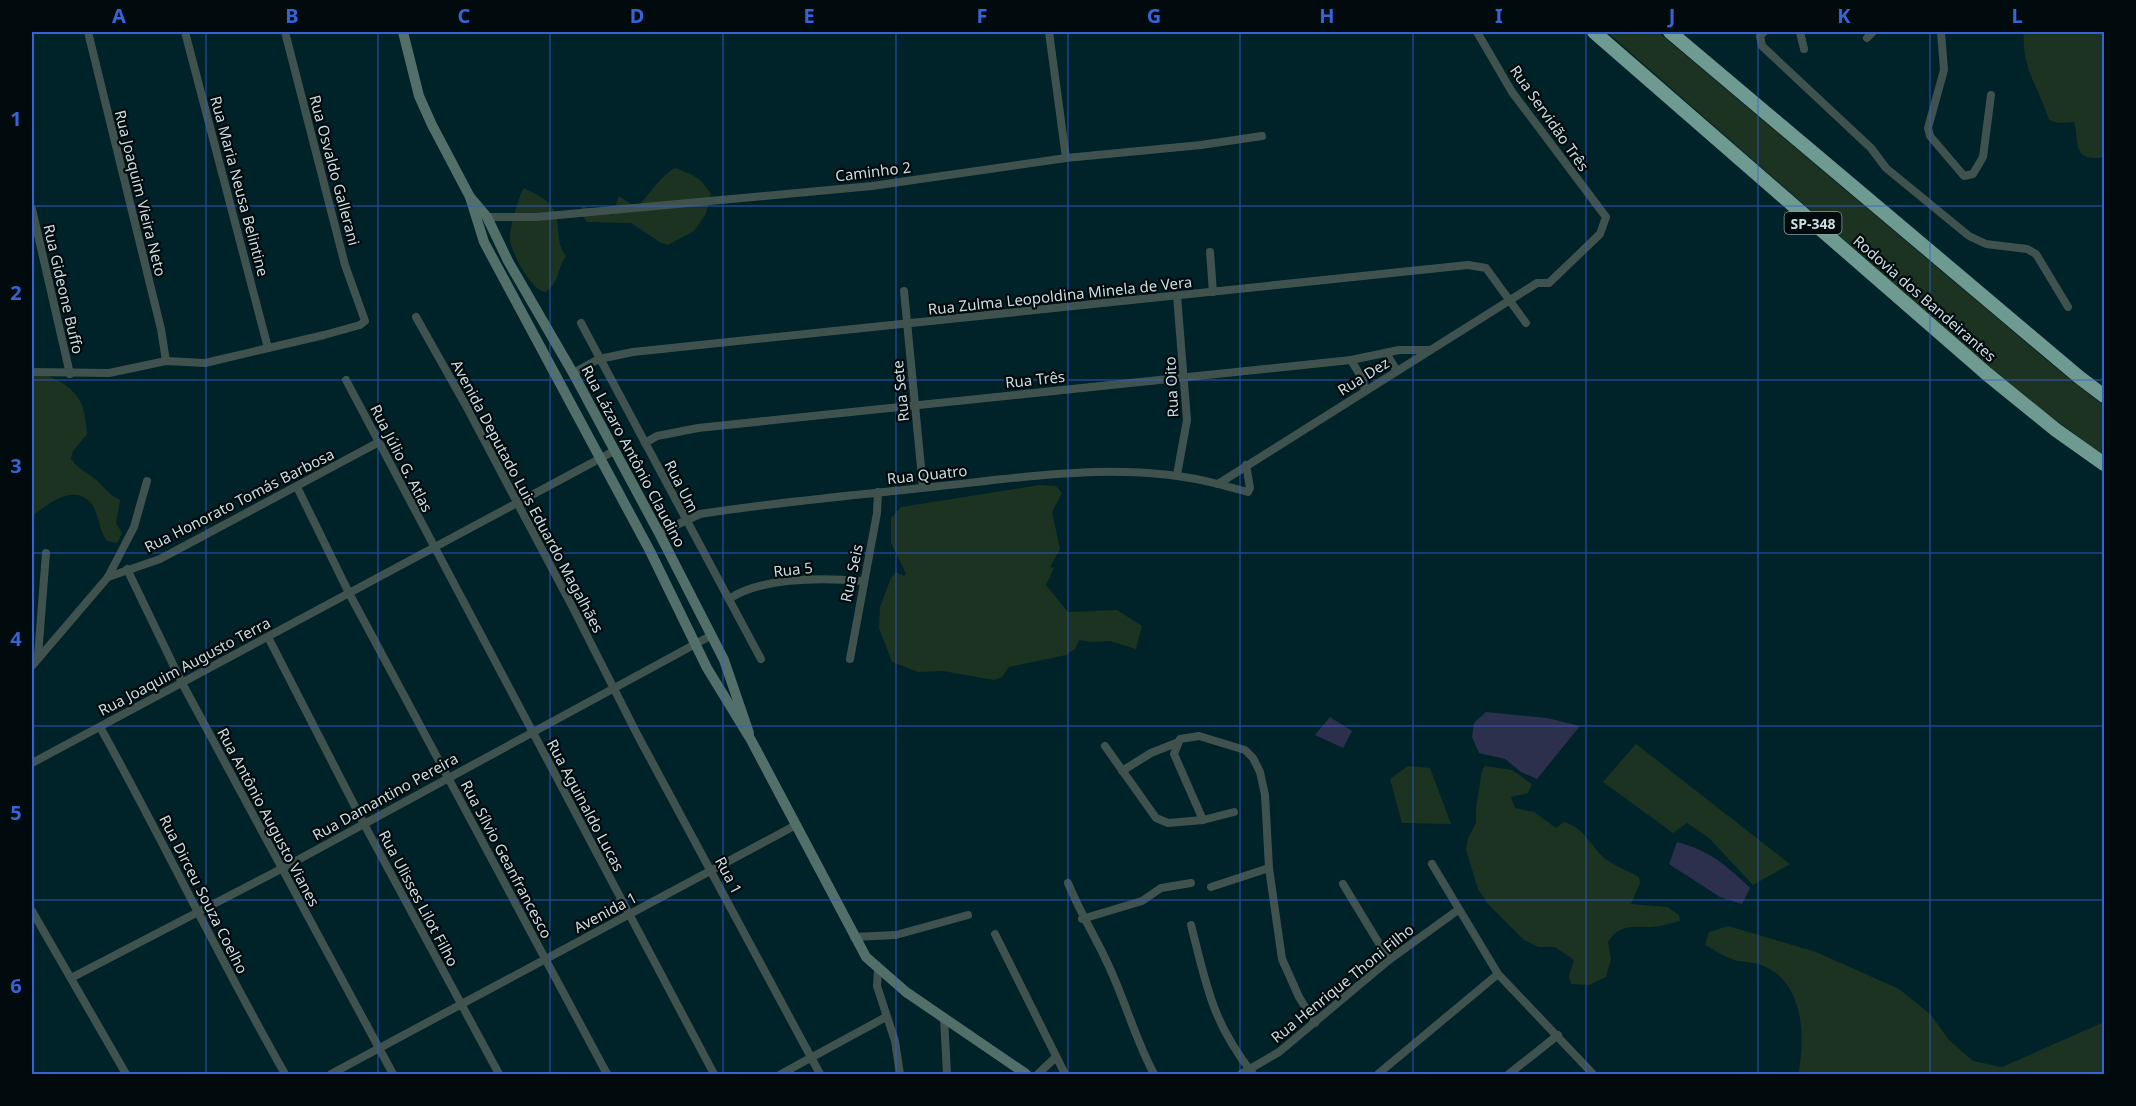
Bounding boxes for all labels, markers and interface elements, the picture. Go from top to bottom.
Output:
text: A [112,2,126,29]
text: B [285,2,299,29]
text: C [458,2,471,29]
text: D [630,2,644,29]
text: E [803,2,815,29]
text: F [977,2,987,29]
text: G [1147,2,1161,29]
text: H [1319,2,1335,29]
text: I [1495,2,1503,29]
text: J [1667,2,1675,29]
text: K [1837,2,1851,29]
text: L [2011,2,2023,29]
street label: Rua Servidão Três [1506,61,1594,175]
street label: Rua Maria Neusa Belintine [206,93,274,279]
street label: Rua Osvaldo Gallerani [305,93,365,247]
text: 1 [10,105,22,132]
street label: Rua Joaquim Vieira Neto [111,108,171,278]
street label: Caminho 2 [834,156,912,186]
road number: SP-348 [1784,212,1842,234]
street label: Rua Gideone Buffo [39,222,89,356]
street label: Rodovia dos Bandeirantes [1849,230,2001,366]
street label: Rua Zulma Leopoldina Minela de Vera [927,271,1193,319]
text: 2 [10,279,22,306]
street label: Rua Dez [1333,352,1393,400]
street label: Avenida Deputado Luis Eduardo Magalhães [447,356,609,636]
street label: Rua Oito [1159,356,1183,418]
street label: Rua Sete [887,359,913,423]
street label: Rua Lázaro Antônio Claudino [577,361,691,551]
street label: Rua Três [1004,366,1066,392]
street label: Rua Júlio G. Atlas [366,401,438,515]
street label: Rua Honorato Tomás Barbosa [141,443,337,557]
text: 3 [10,452,22,479]
street label: Rua Um [660,457,704,515]
street label: Rua Quatro [886,460,968,488]
street label: Rua Seis [835,542,867,604]
street label: Rua 5 [772,557,814,581]
street label: Rua Joaquim Augusto Terra [95,612,273,720]
text: 4 [10,625,22,652]
street label: Rua Antônio Augusto Vianes [213,724,325,910]
street label: Rua Aguinaldo Lucas [543,736,629,874]
street label: Rua Damantino Pereira [309,748,461,844]
street label: Rua Sílvio Geanfrancesco [457,776,557,942]
text: 5 [10,799,22,826]
street label: Rua Dirceu Souza Coelho [155,811,253,977]
street label: Rua Ulisses Lilot Filho [375,826,463,970]
street label: Rua 1 [711,853,747,897]
street label: Avenida 1 [570,887,640,937]
street label: Rua Henrique Thoni Filho [1266,919,1418,1047]
text: 6 [10,972,22,999]

